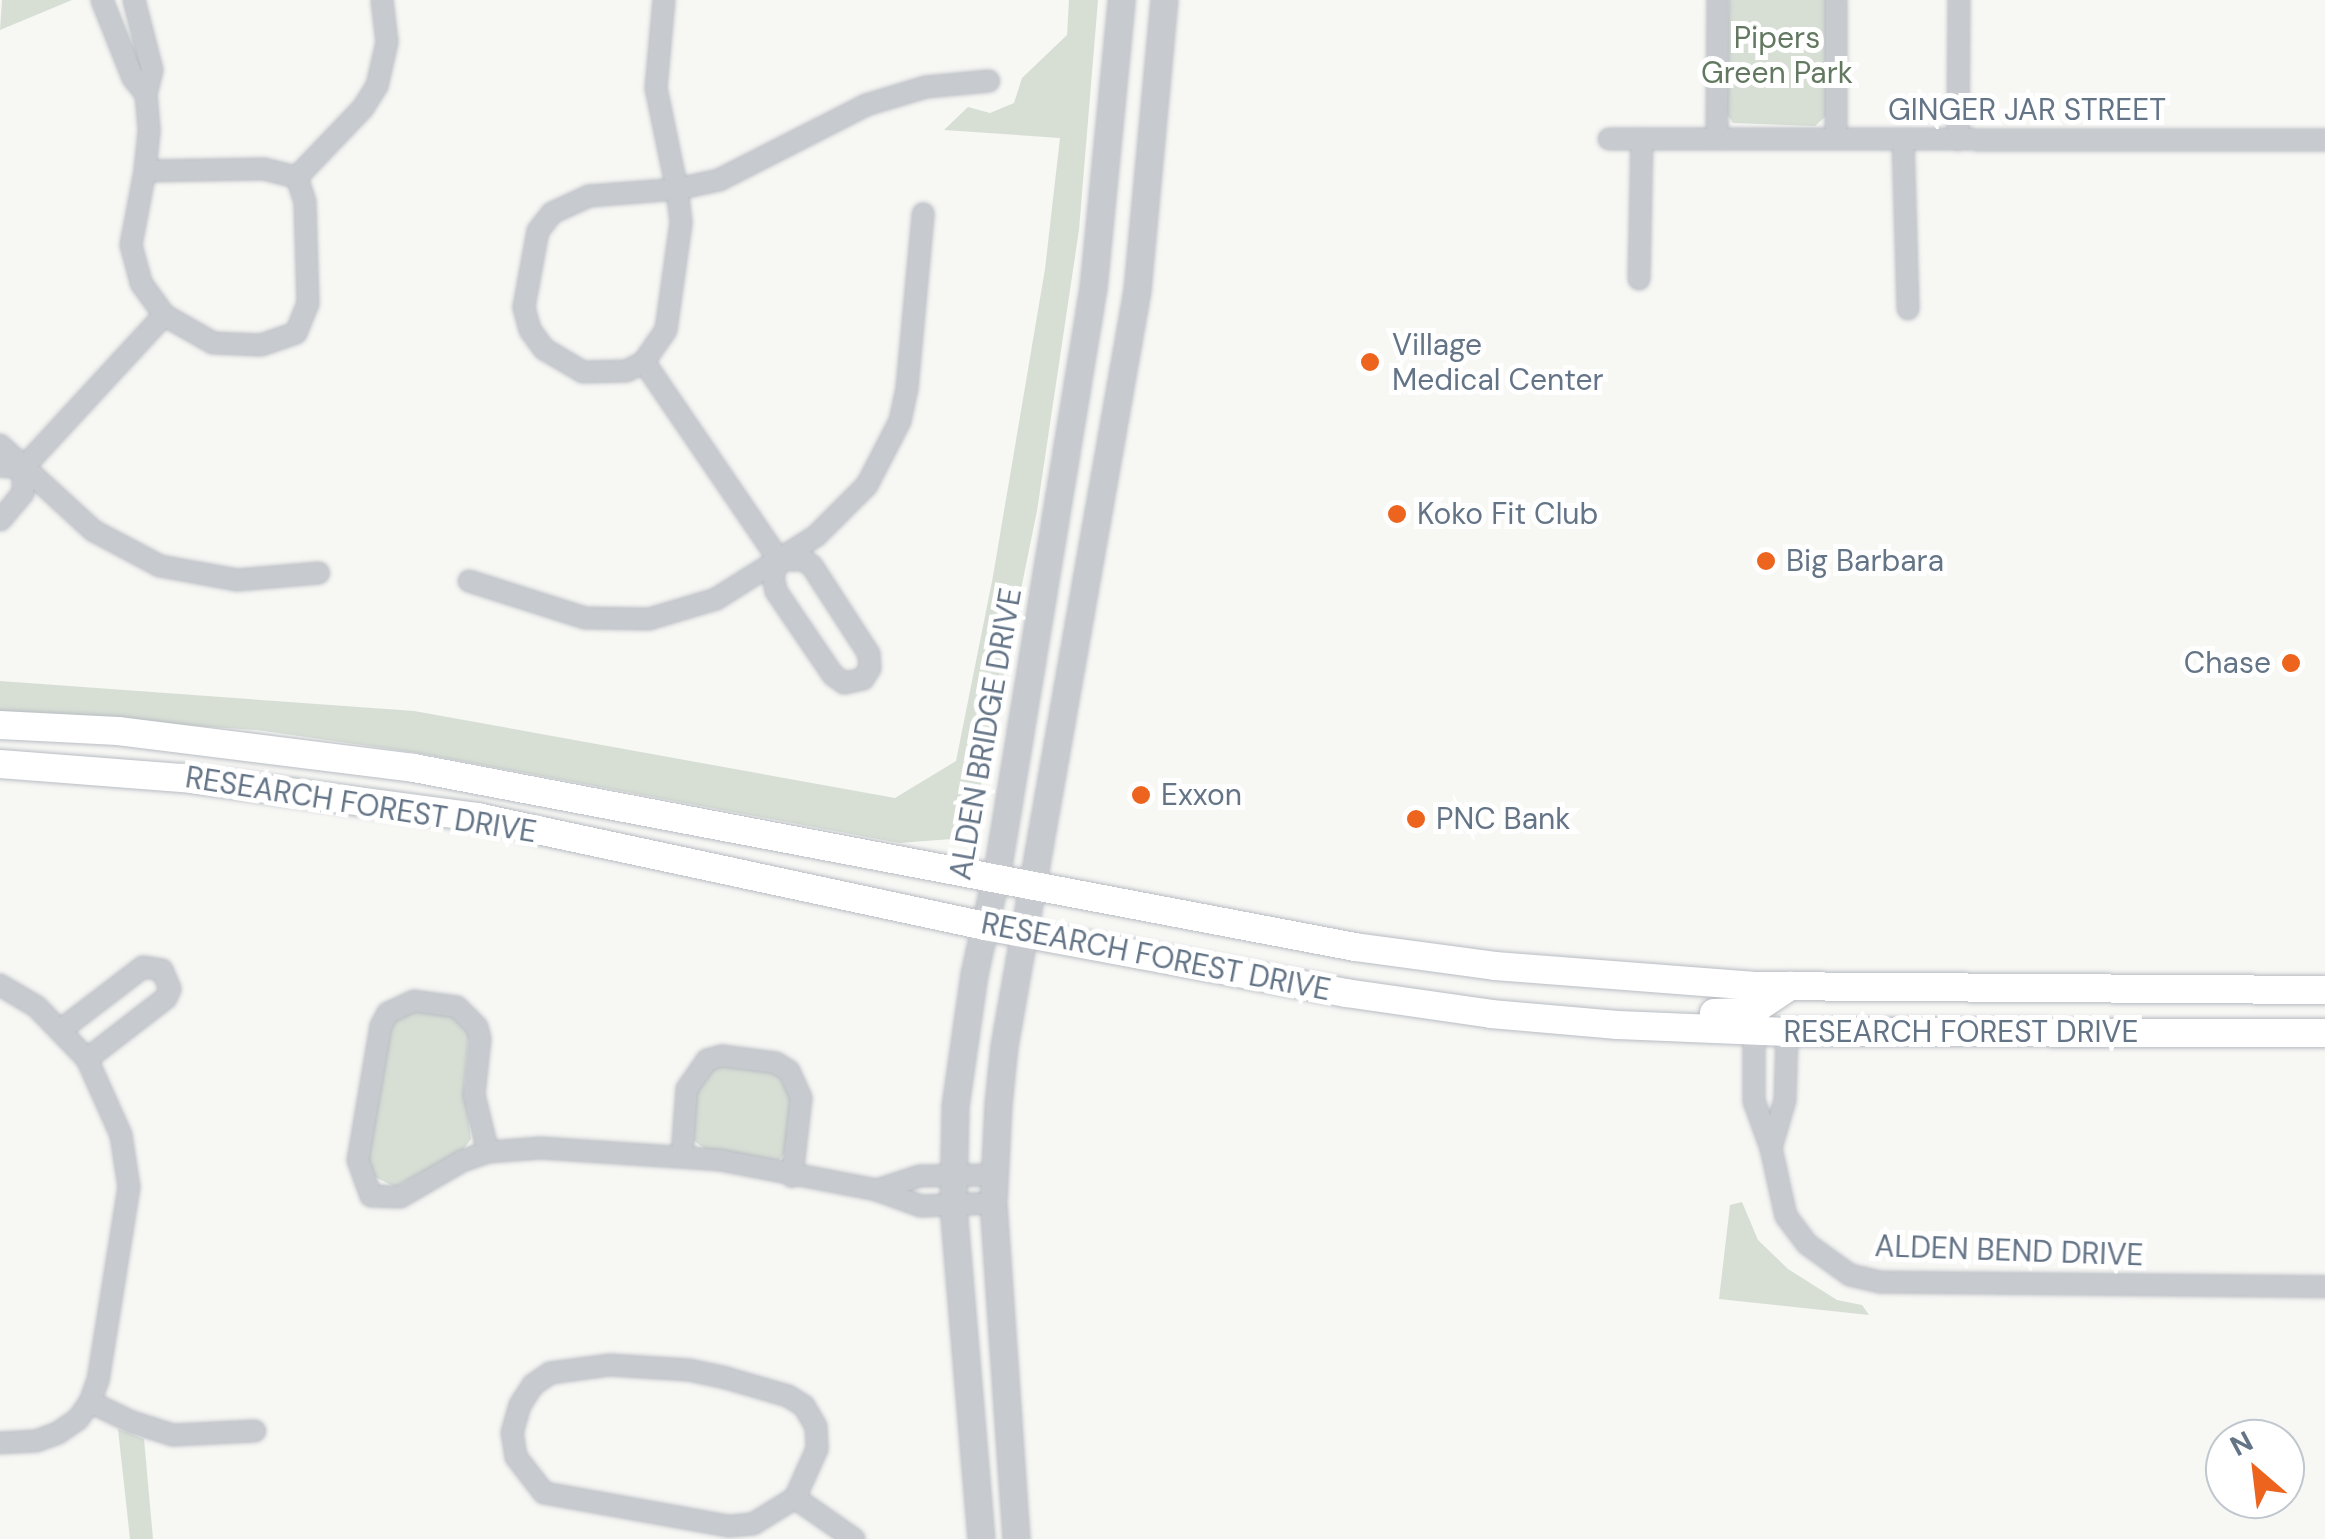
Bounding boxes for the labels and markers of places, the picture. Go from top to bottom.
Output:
place label: Village Medical Center [1392,327,1604,398]
marker: Village Medical Center [1357,349,1383,375]
place label: Koko Fit Club [1417,496,1598,532]
marker: Koko Fit Club [1386,503,1408,525]
place label: Big Barbara [1786,543,1944,579]
marker: Big Barbara [1755,550,1777,572]
place label: Chase [2184,645,2271,681]
marker: Chase [2280,652,2302,674]
place label: Exxon [1161,777,1242,813]
marker: Exxon [1130,784,1152,806]
place label: PNC Bank [1436,801,1570,837]
marker: PNC Bank [1405,808,1427,830]

